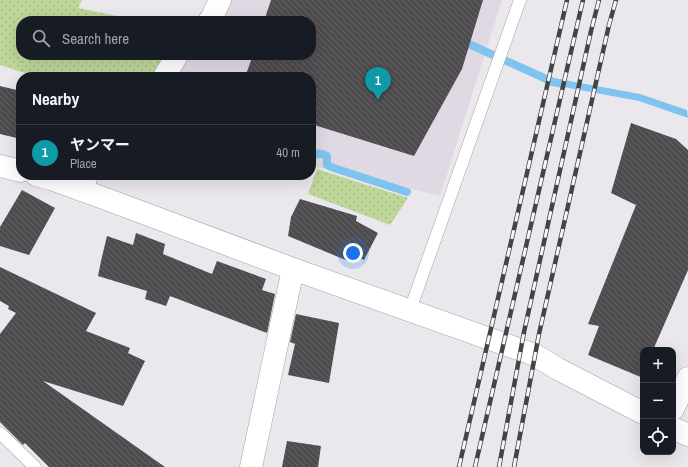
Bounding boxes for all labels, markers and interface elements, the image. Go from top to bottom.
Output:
search box [16,16,316,60]
icon: search [30,27,52,49]
text: Search here [62,28,129,49]
pin: 1 [365,67,391,100]
text: Nearby [32,87,79,110]
text: ヤンマー [70,134,130,155]
text: 1 [42,144,48,161]
text: 40 m [276,144,300,161]
text: Place [70,155,97,172]
your location [343,243,363,263]
map controls [640,347,676,455]
button: + [640,347,676,383]
button: − [640,383,676,419]
button: locate [640,419,676,455]

